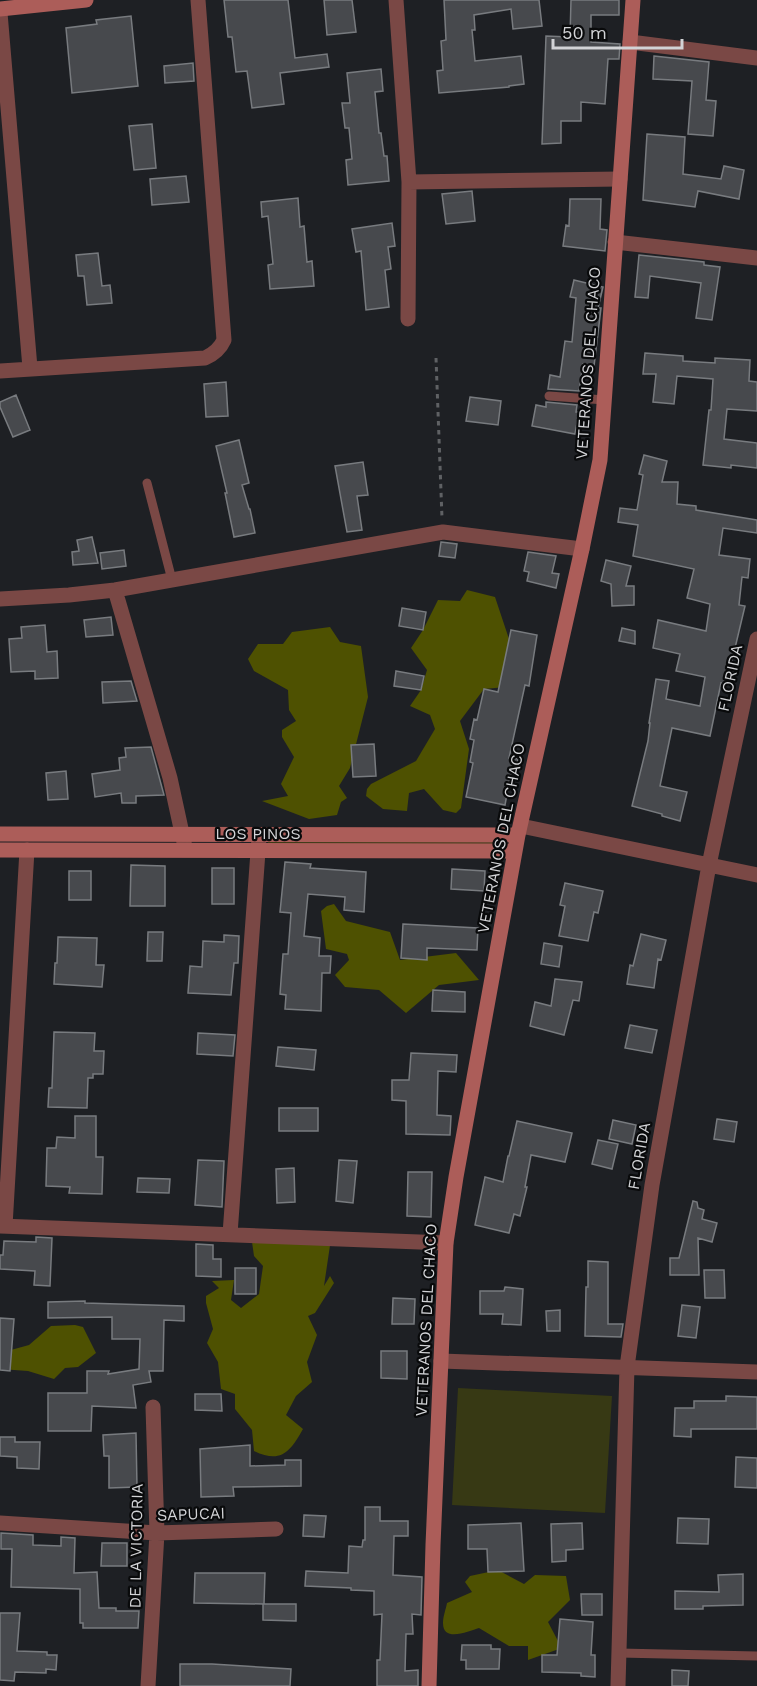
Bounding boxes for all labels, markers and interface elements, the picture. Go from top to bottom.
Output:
scale bar [553,12,682,50]
text: 50 m [562,22,607,43]
street label: VETERANOS DEL CHACO [572,266,604,460]
street label: FLORIDA [714,642,746,713]
street label: VETERANOS DEL CHACO [473,741,529,935]
street label: LOS PINOS [215,824,301,843]
street label: FLORIDA [624,1120,654,1191]
street label: VETERANOS DEL CHACO [411,1223,441,1417]
street label: DE LA VICTORIA [125,1483,147,1609]
street label: SAPUCAI [157,1503,225,1525]

